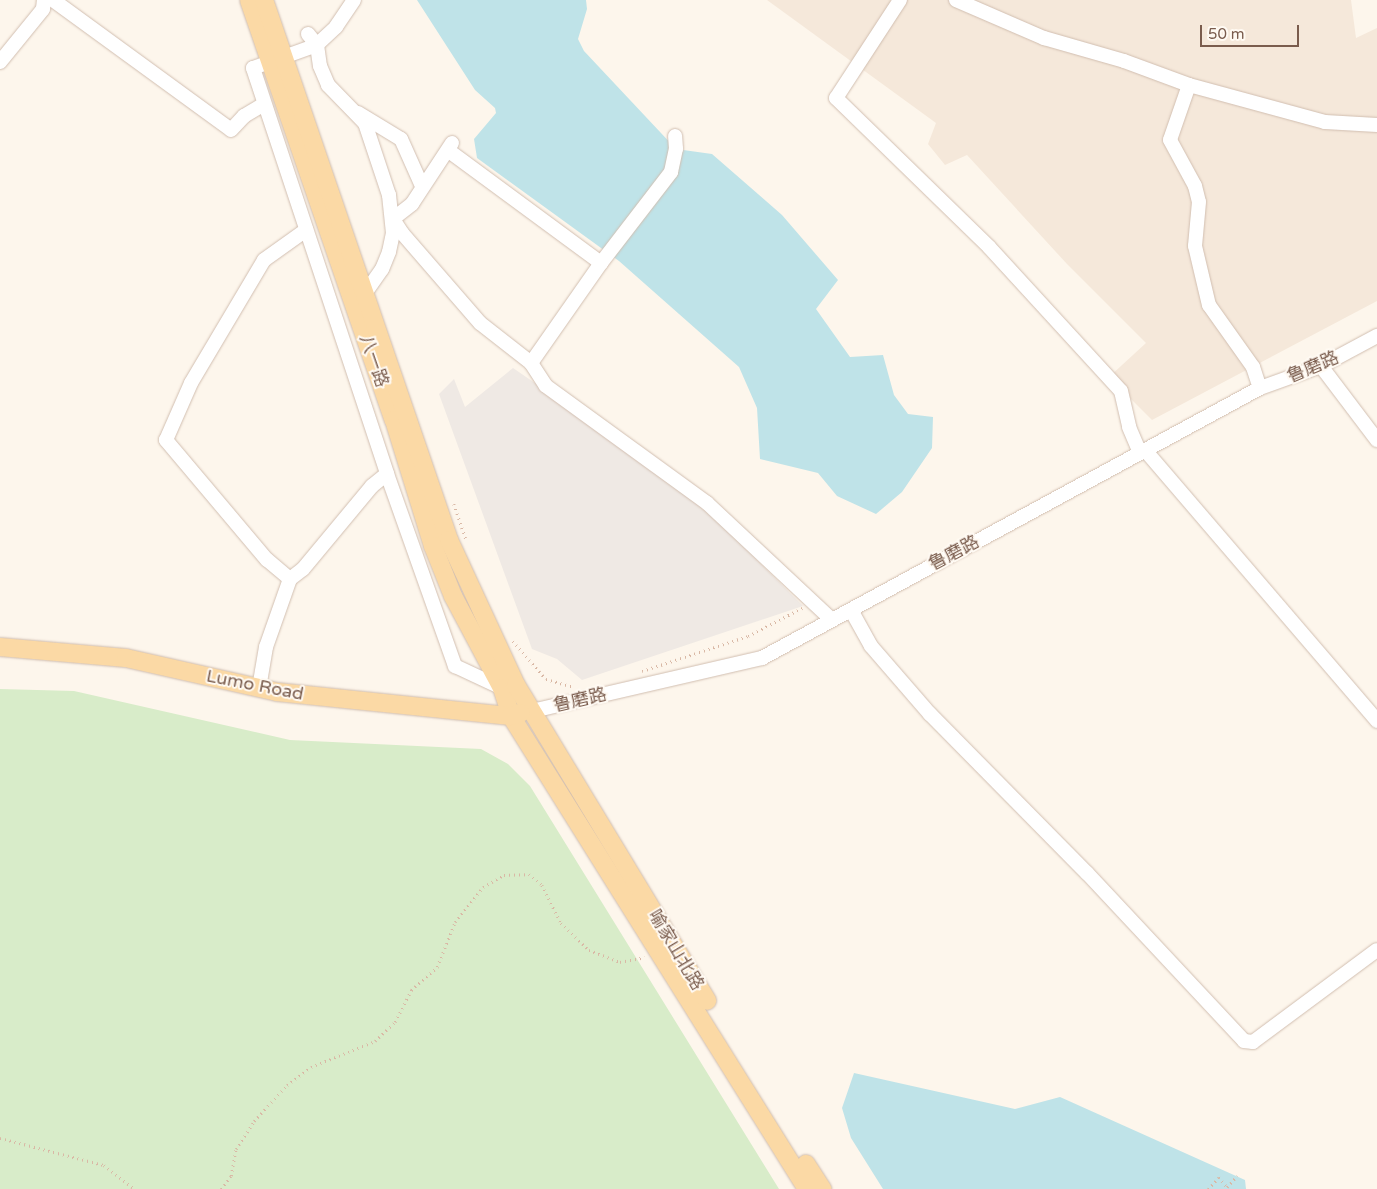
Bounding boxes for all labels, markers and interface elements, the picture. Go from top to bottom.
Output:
scale bar [1202,15,1301,47]
text: 50 m [1208,25,1245,43]
street label: 八一路 [355,332,393,390]
street label: 鲁磨路 [1284,347,1342,387]
street label: 鲁磨路 [925,531,983,575]
street label: Lumo Road [204,665,306,705]
street label: 鲁磨路 [551,683,609,717]
street label: 喻家山北路 [644,906,708,994]

